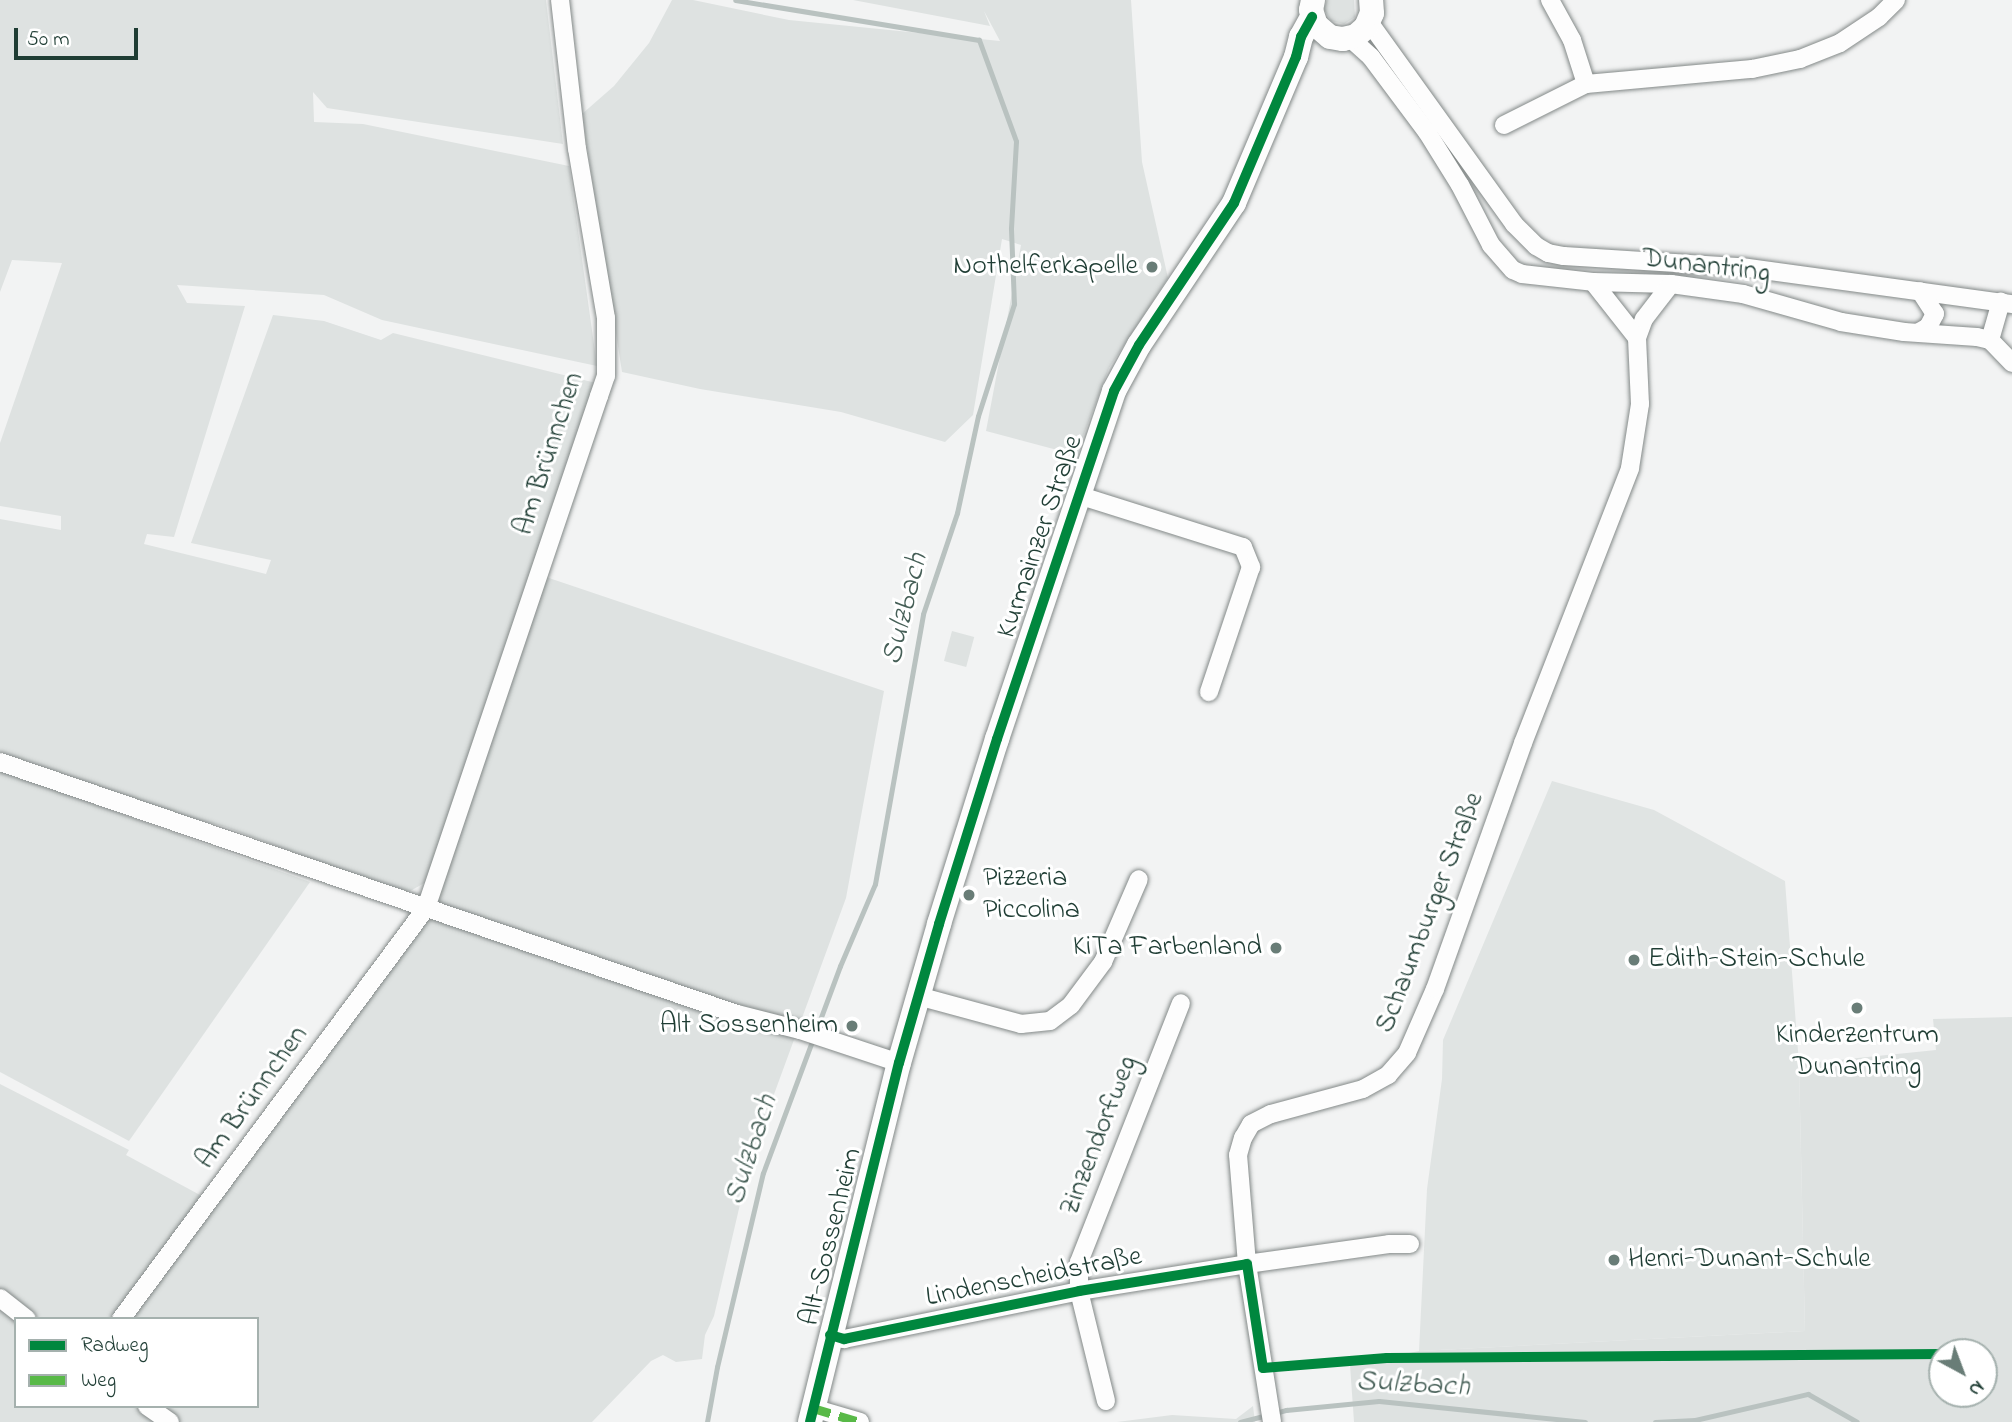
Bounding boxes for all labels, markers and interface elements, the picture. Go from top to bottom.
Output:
scale bar [18,14,142,58]
text: 50 m [27,25,70,55]
street label: Dunantring [1640,242,1772,292]
place label: Nothelferkapelle [953,250,1138,284]
marker: Nothelferkapelle [1144,259,1160,275]
street label: Am Brünnchen [508,368,592,540]
street label: Kurmainzer Straße [991,431,1091,643]
water label: Sulzbach [875,550,937,668]
street label: Schaumburger Straße [1370,788,1492,1038]
place label: Pizzeria Piccolina [983,862,1080,928]
marker: Pizzeria Piccolina [961,887,977,903]
place label: KiTa Farbenland [1073,931,1262,965]
marker: KiTa Farbenland [1268,940,1284,956]
place label: Edith-Stein-Schule [1648,943,1865,977]
marker: Edith-Stein-Schule [1626,952,1642,968]
marker: Kinderzentrum Dunantring [1849,1000,1865,1016]
place label: Alt Sossenheim [660,1009,838,1043]
marker: Alt Sossenheim [844,1018,860,1034]
place label: Kinderzentrum Dunantring [1775,1019,1939,1085]
street label: Am Brünnchen [190,1020,316,1176]
street label: Zinzendorfweg [1054,1051,1146,1221]
water label: Sulzbach [717,1090,787,1210]
street label: Alt-Sossenheim [794,1145,870,1329]
street label: Lindenscheidstraße [923,1241,1145,1315]
place label: Henri-Dunant-Schule [1628,1243,1871,1277]
marker: Henri-Dunant-Schule [1606,1252,1622,1268]
legend [14,1317,259,1408]
text: Radweg [81,1331,148,1361]
north arrow [1928,1338,1998,1408]
water label: Sulzbach [1355,1364,1471,1406]
text: Weg [81,1366,116,1396]
text: N [1962,1373,1989,1402]

